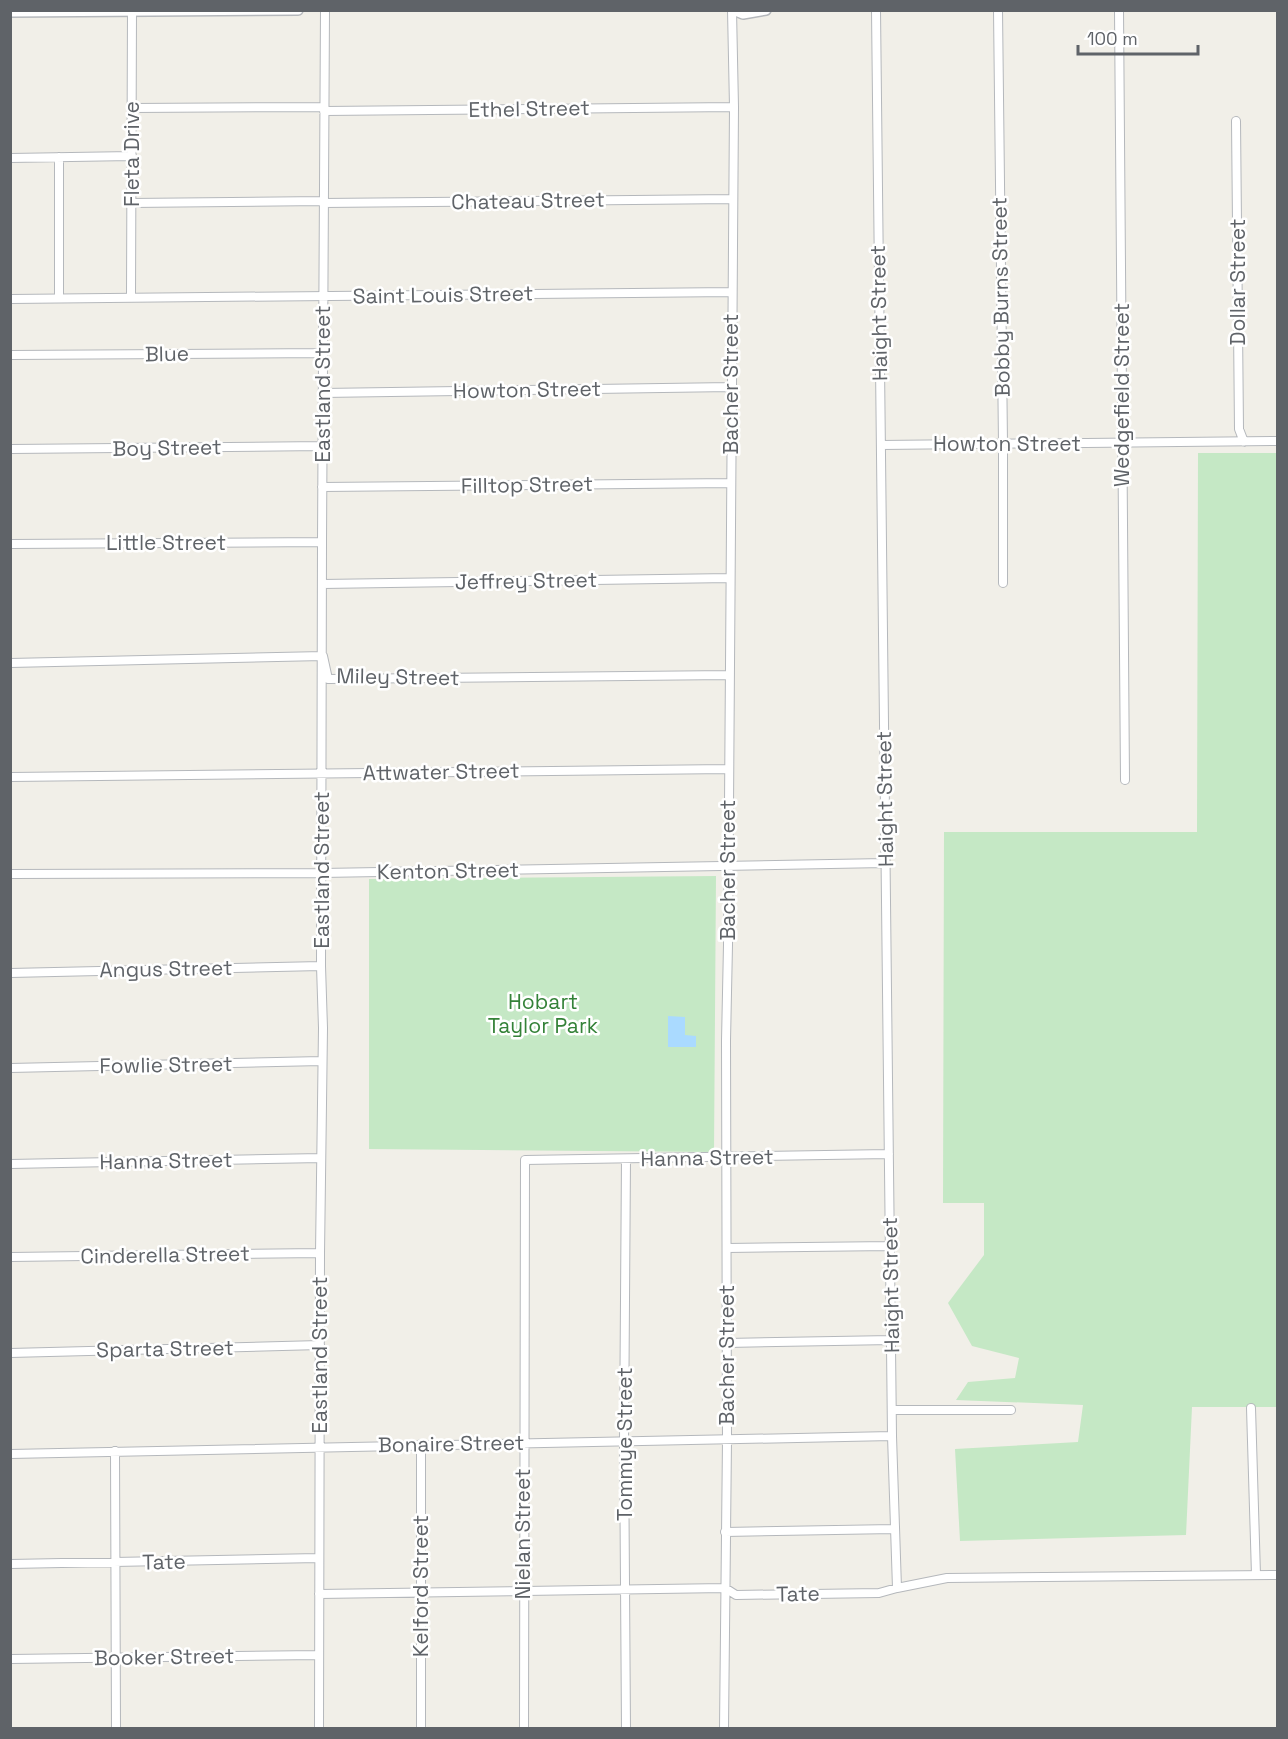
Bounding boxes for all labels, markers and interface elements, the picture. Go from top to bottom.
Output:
scale bar [1078,18,1198,56]
text: 100 m [1087,27,1138,50]
street label: Ethel Street [468,94,590,123]
street label: Fleta Drive [118,101,145,207]
street label: Chateau Street [451,186,605,215]
street label: Bobby Burns Street [985,197,1016,397]
street label: Dollar Street [1224,219,1251,345]
street label: Haight Street [864,245,893,381]
street label: Saint Louis Street [352,279,534,310]
street label: Wedgefield Street [1108,303,1135,487]
street label: Eastland Street [309,305,336,463]
street label: Bacher Street [717,313,744,455]
street label: Blue [145,340,189,367]
street label: Howton Street [453,375,601,404]
street label: Howton Street [933,430,1081,457]
street label: Boy Street [112,433,222,462]
street label: Filltop Street [461,470,593,499]
street label: Little Street [106,529,226,556]
street label: Jeffrey Street [455,566,597,595]
street label: Miley Street [336,662,460,691]
street label: Haight Street [870,731,899,867]
street label: Attwater Street [362,757,520,786]
street label: Eastland Street [308,791,335,949]
street label: Bacher Street [714,799,741,941]
street label: Kenton Street [377,856,519,885]
street label: Angus Street [99,954,233,983]
park label: Hobart Taylor Park [488,988,598,1039]
street label: Fowlie Street [99,1050,233,1079]
street label: Hanna Street [640,1143,774,1172]
street label: Hanna Street [99,1146,233,1175]
street label: Haight Street [876,1217,905,1353]
street label: Cinderella Street [80,1240,250,1269]
street label: Eastland Street [306,1276,333,1434]
street label: Bacher Street [713,1284,740,1426]
street label: Sparta Street [96,1334,234,1363]
street label: Tommye Street [611,1367,638,1521]
street label: Bonaire Street [378,1429,524,1458]
street label: Nielan Street [509,1468,536,1600]
street label: Kelford Street [407,1515,434,1657]
street label: Tate [142,1548,186,1575]
street label: Tate [776,1580,820,1607]
street label: Booker Street [94,1642,234,1671]

